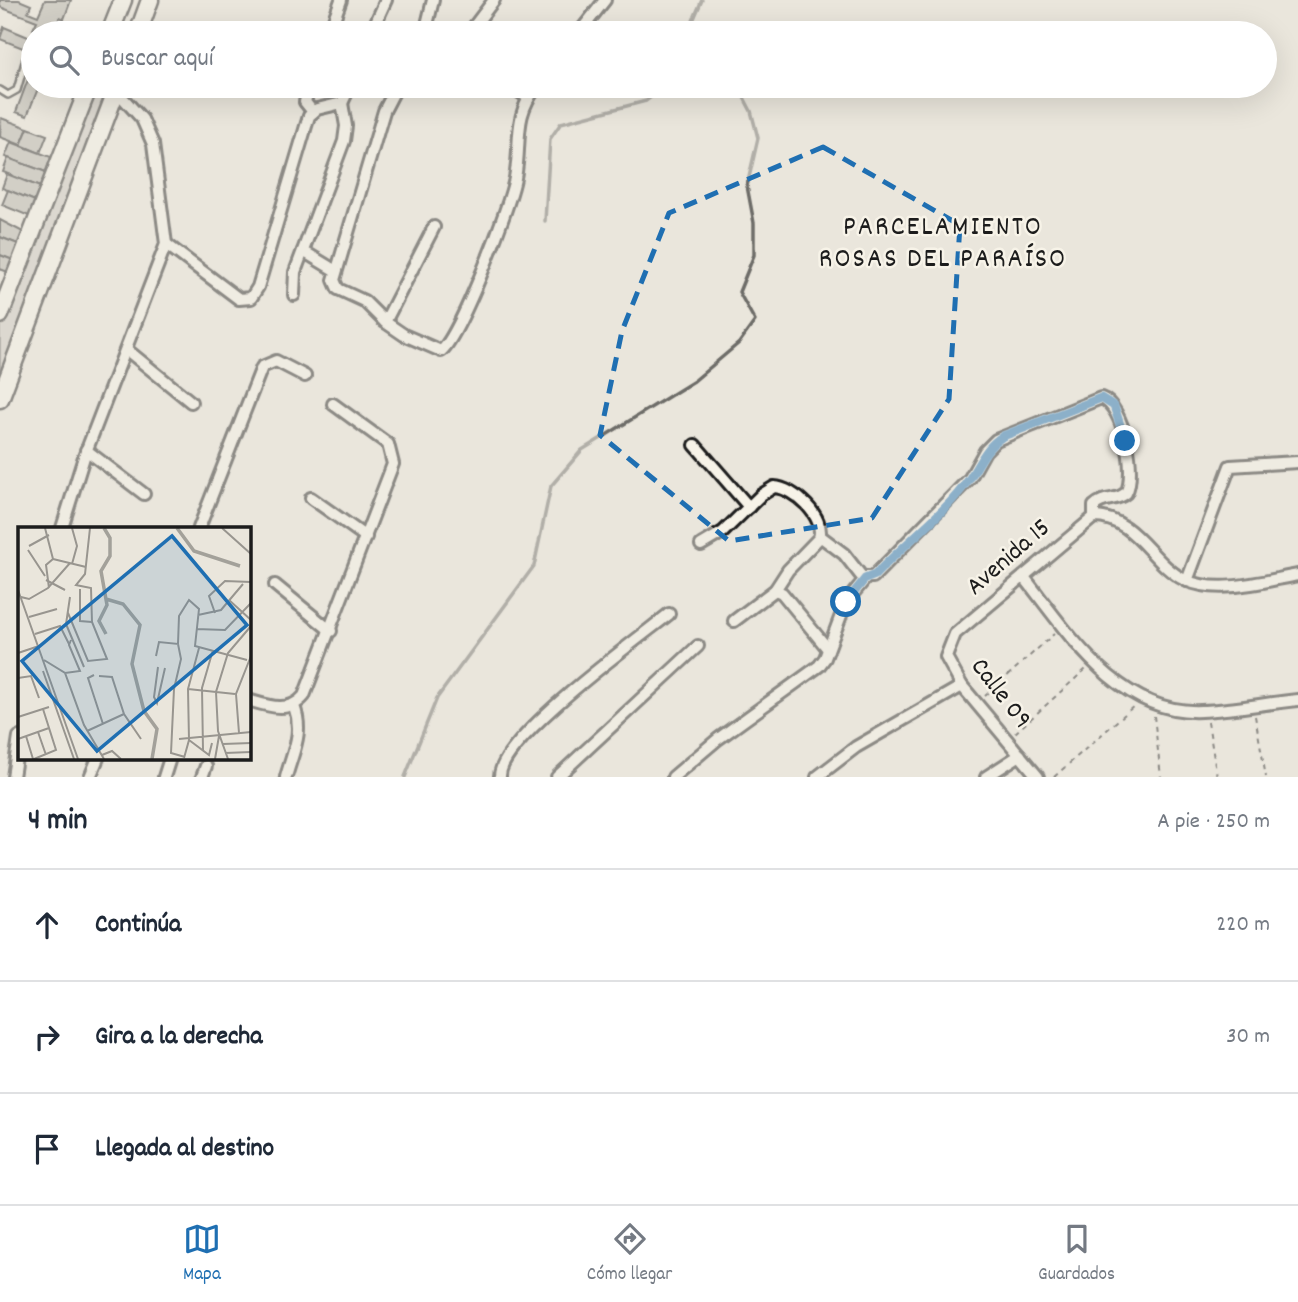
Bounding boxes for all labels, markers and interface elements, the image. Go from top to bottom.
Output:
search box [21,21,1277,98]
icon: search [45,41,83,79]
text: Buscar aquí [101,41,213,78]
district label: PARCELAMIENTO ROSAS DEL PARAÍSO [819,209,1067,281]
route end [1109,425,1140,456]
street label: Avenida 15 [959,511,1059,605]
inset map [18,527,250,760]
route start [830,586,861,617]
street label: Calle 09 [961,651,1039,737]
text: 4 min [28,801,87,844]
text: A pie · 250 m [1157,806,1270,839]
icon: ahead [28,906,66,944]
text: Continúa [95,907,181,944]
text: 220 m [1216,909,1270,942]
icon: right [28,1018,66,1056]
text: Gira a la derecha [95,1019,262,1056]
text: 30 m [1226,1021,1270,1054]
icon: arrive [28,1130,66,1168]
text: Llegada al destino [95,1131,274,1168]
tab: Mapa [183,1220,221,1289]
tab: Cómo llegar [587,1220,672,1289]
tab: Guardados [1038,1220,1115,1289]

